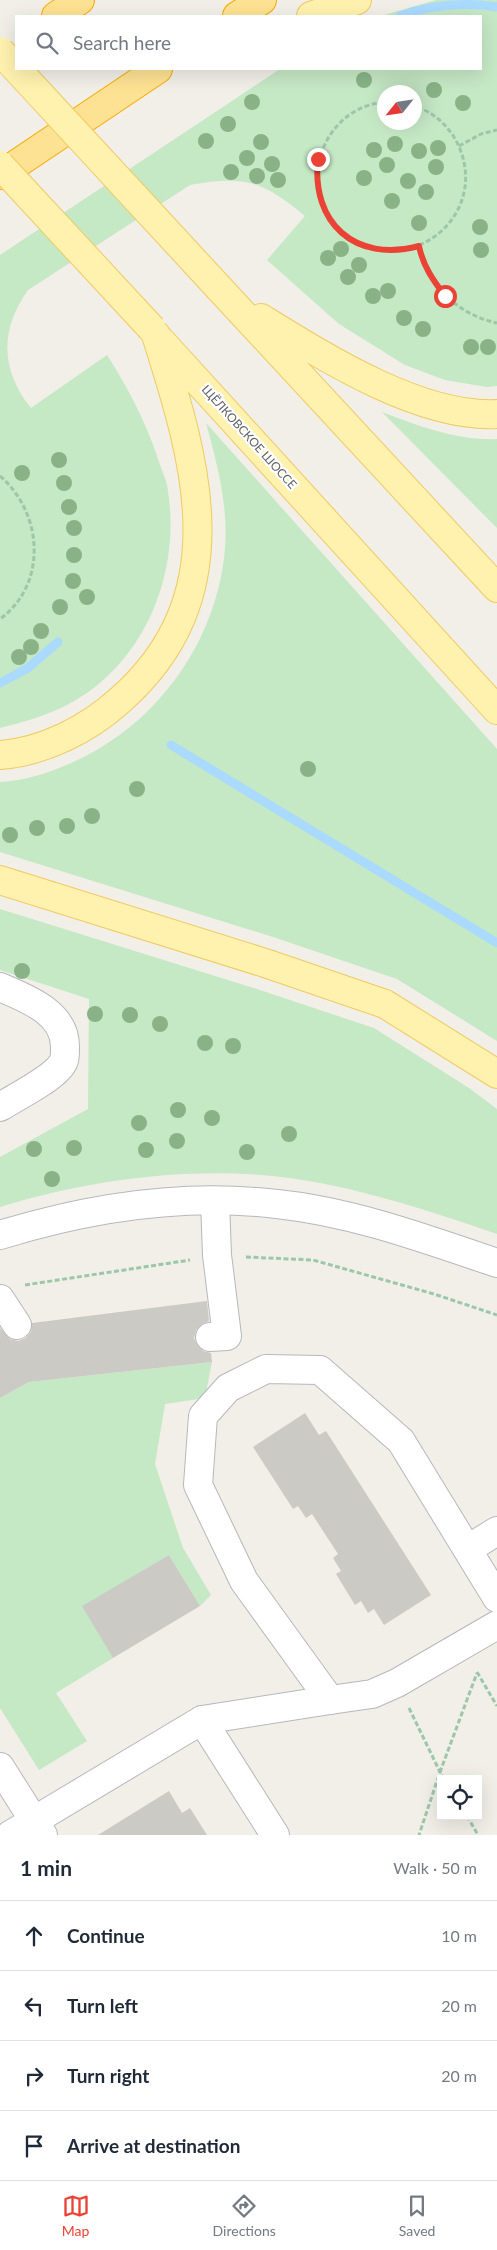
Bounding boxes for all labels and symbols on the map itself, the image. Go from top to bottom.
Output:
north arrow [377,85,422,130]
route end [307,148,330,171]
route start [434,285,457,308]
street label: ЩЁЛКОВСКОЕ ШОССЕ [199,382,300,492]

